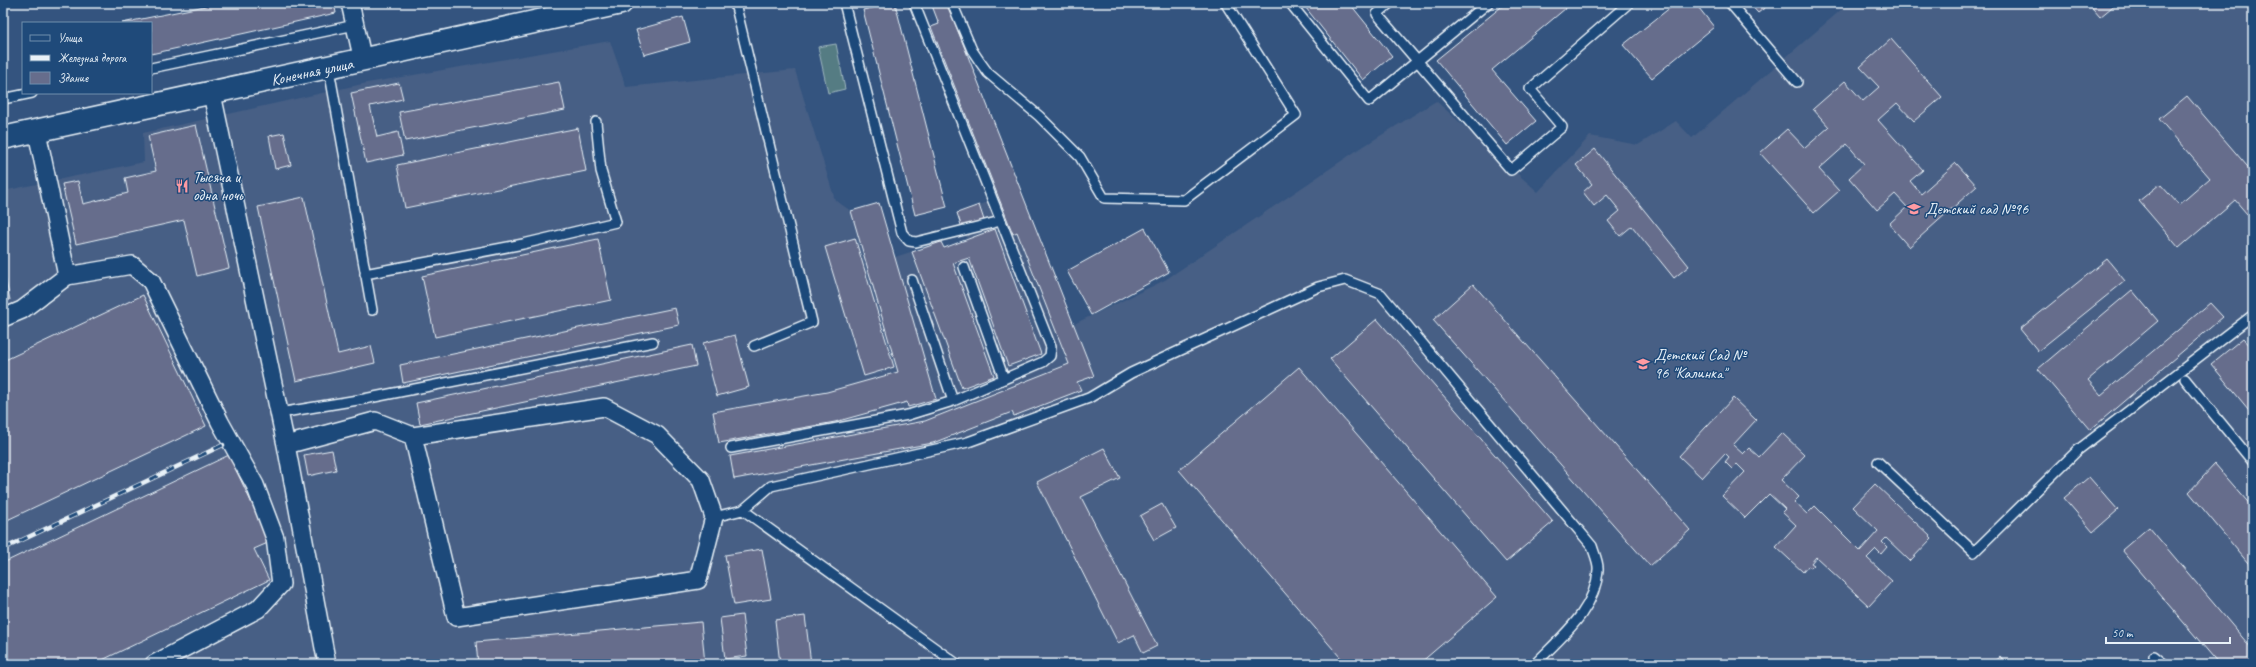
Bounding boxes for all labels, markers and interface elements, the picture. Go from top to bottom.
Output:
legend [22,22,152,94]
text: Улица [58,30,83,46]
text: Железная дорога [58,50,127,66]
street label: Конечная улица [269,53,356,90]
text: Здание [58,70,89,86]
place label: Тысяча и одна ночь [193,167,244,205]
restaurant icon: Тысяча и одна ночь [174,178,190,194]
place label: Детский сад №96 [1925,199,2029,219]
school or university icon: Детский сад №96 [1906,201,1922,217]
place label: Детский Сад № 96 "Калинка" [1654,345,1748,383]
school or university icon: Детский Сад № 96 "Калинка" [1635,356,1651,372]
scale bar [2106,619,2230,645]
text: 50 m [2112,625,2134,641]

